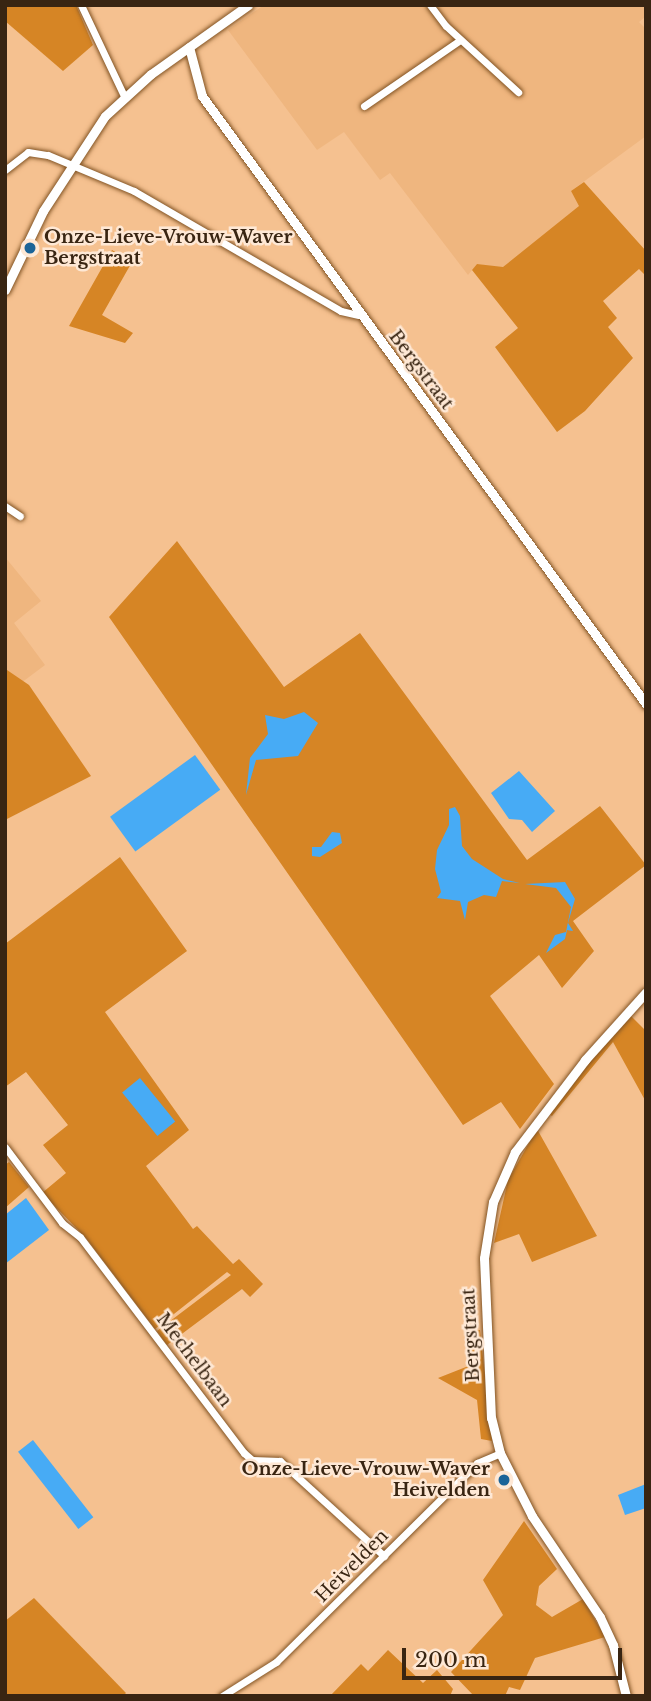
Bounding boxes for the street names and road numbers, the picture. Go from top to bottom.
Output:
street label: Bergstraat [384,326,458,414]
street label: Bergstraat [458,1288,484,1382]
street label: Mechelbaan [152,1309,236,1411]
street label: Heivelden [311,1525,393,1607]

